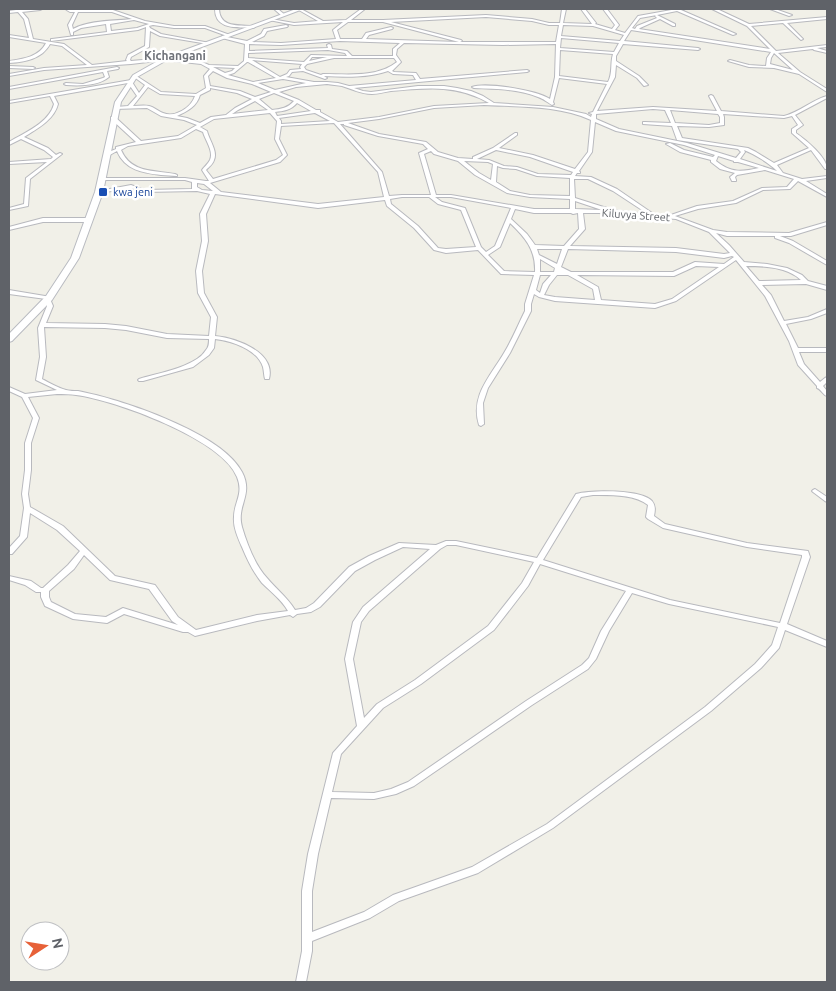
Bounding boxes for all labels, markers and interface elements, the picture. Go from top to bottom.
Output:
district label: Kichangani [144,49,206,62]
marker: kwa jeni [97,186,109,198]
place label: kwa jeni [113,186,153,198]
street label: Kiluvya Street [601,207,671,223]
north arrow [20,921,70,971]
text: N [49,937,67,950]

